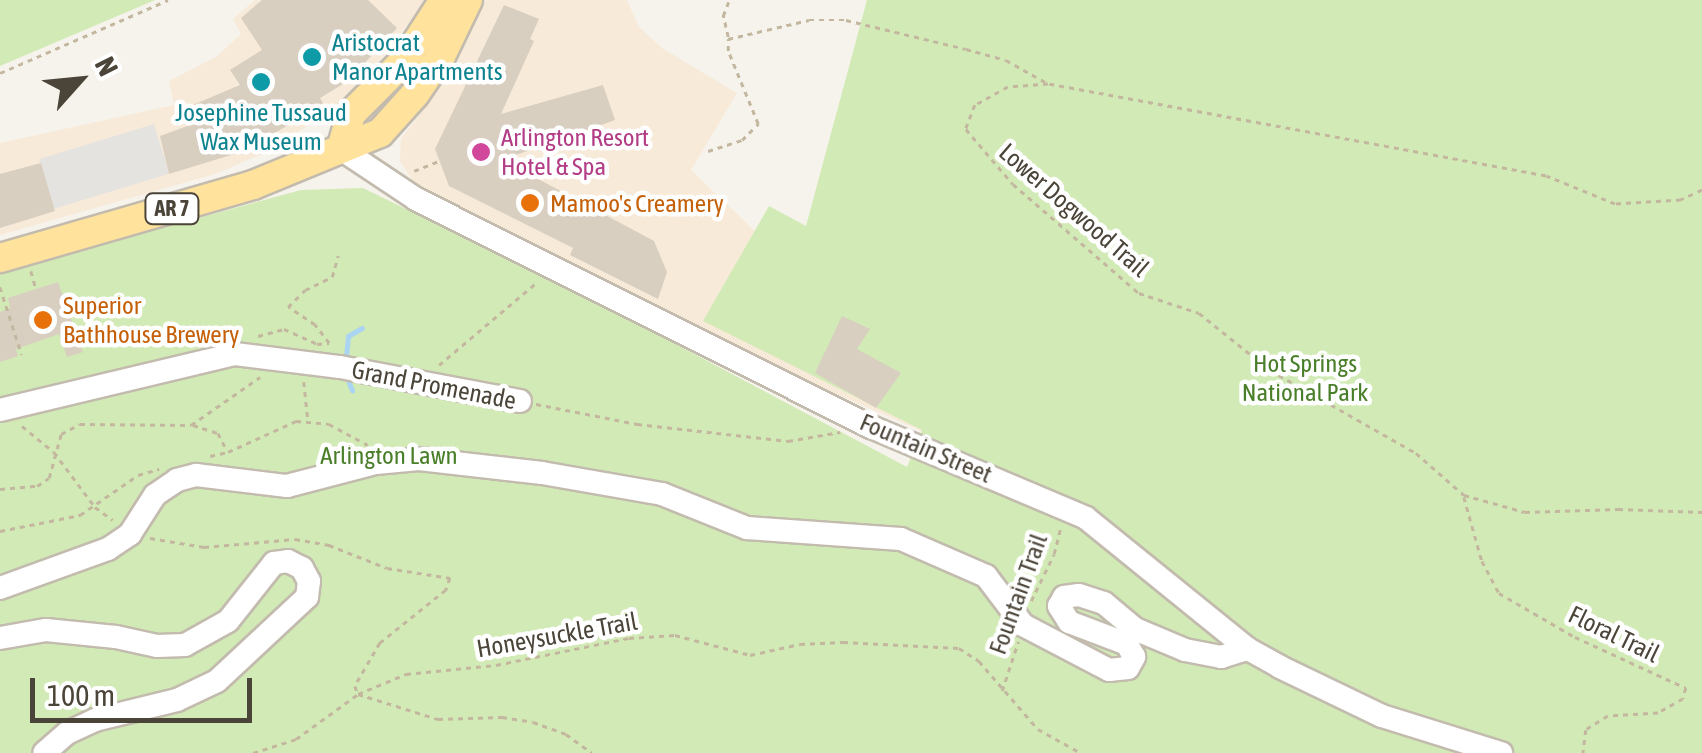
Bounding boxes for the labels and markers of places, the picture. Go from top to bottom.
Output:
place label: Aristocrat Manor Apartments [332,28,503,87]
marker: Aristocrat Manor Apartments [301,46,323,68]
marker: Josephine Tussaud Wax Museum [250,71,272,93]
place label: Josephine Tussaud Wax Museum [175,98,347,157]
place label: Arlington Resort Hotel & Spa [501,123,649,182]
marker: Arlington Resort Hotel & Spa [470,141,492,163]
place label: Mamoo's Creamery [550,188,724,218]
marker: Mamoo's Creamery [519,192,541,214]
place label: Superior Bathhouse Brewery [63,291,239,350]
marker: Superior Bathhouse Brewery [32,309,54,331]

